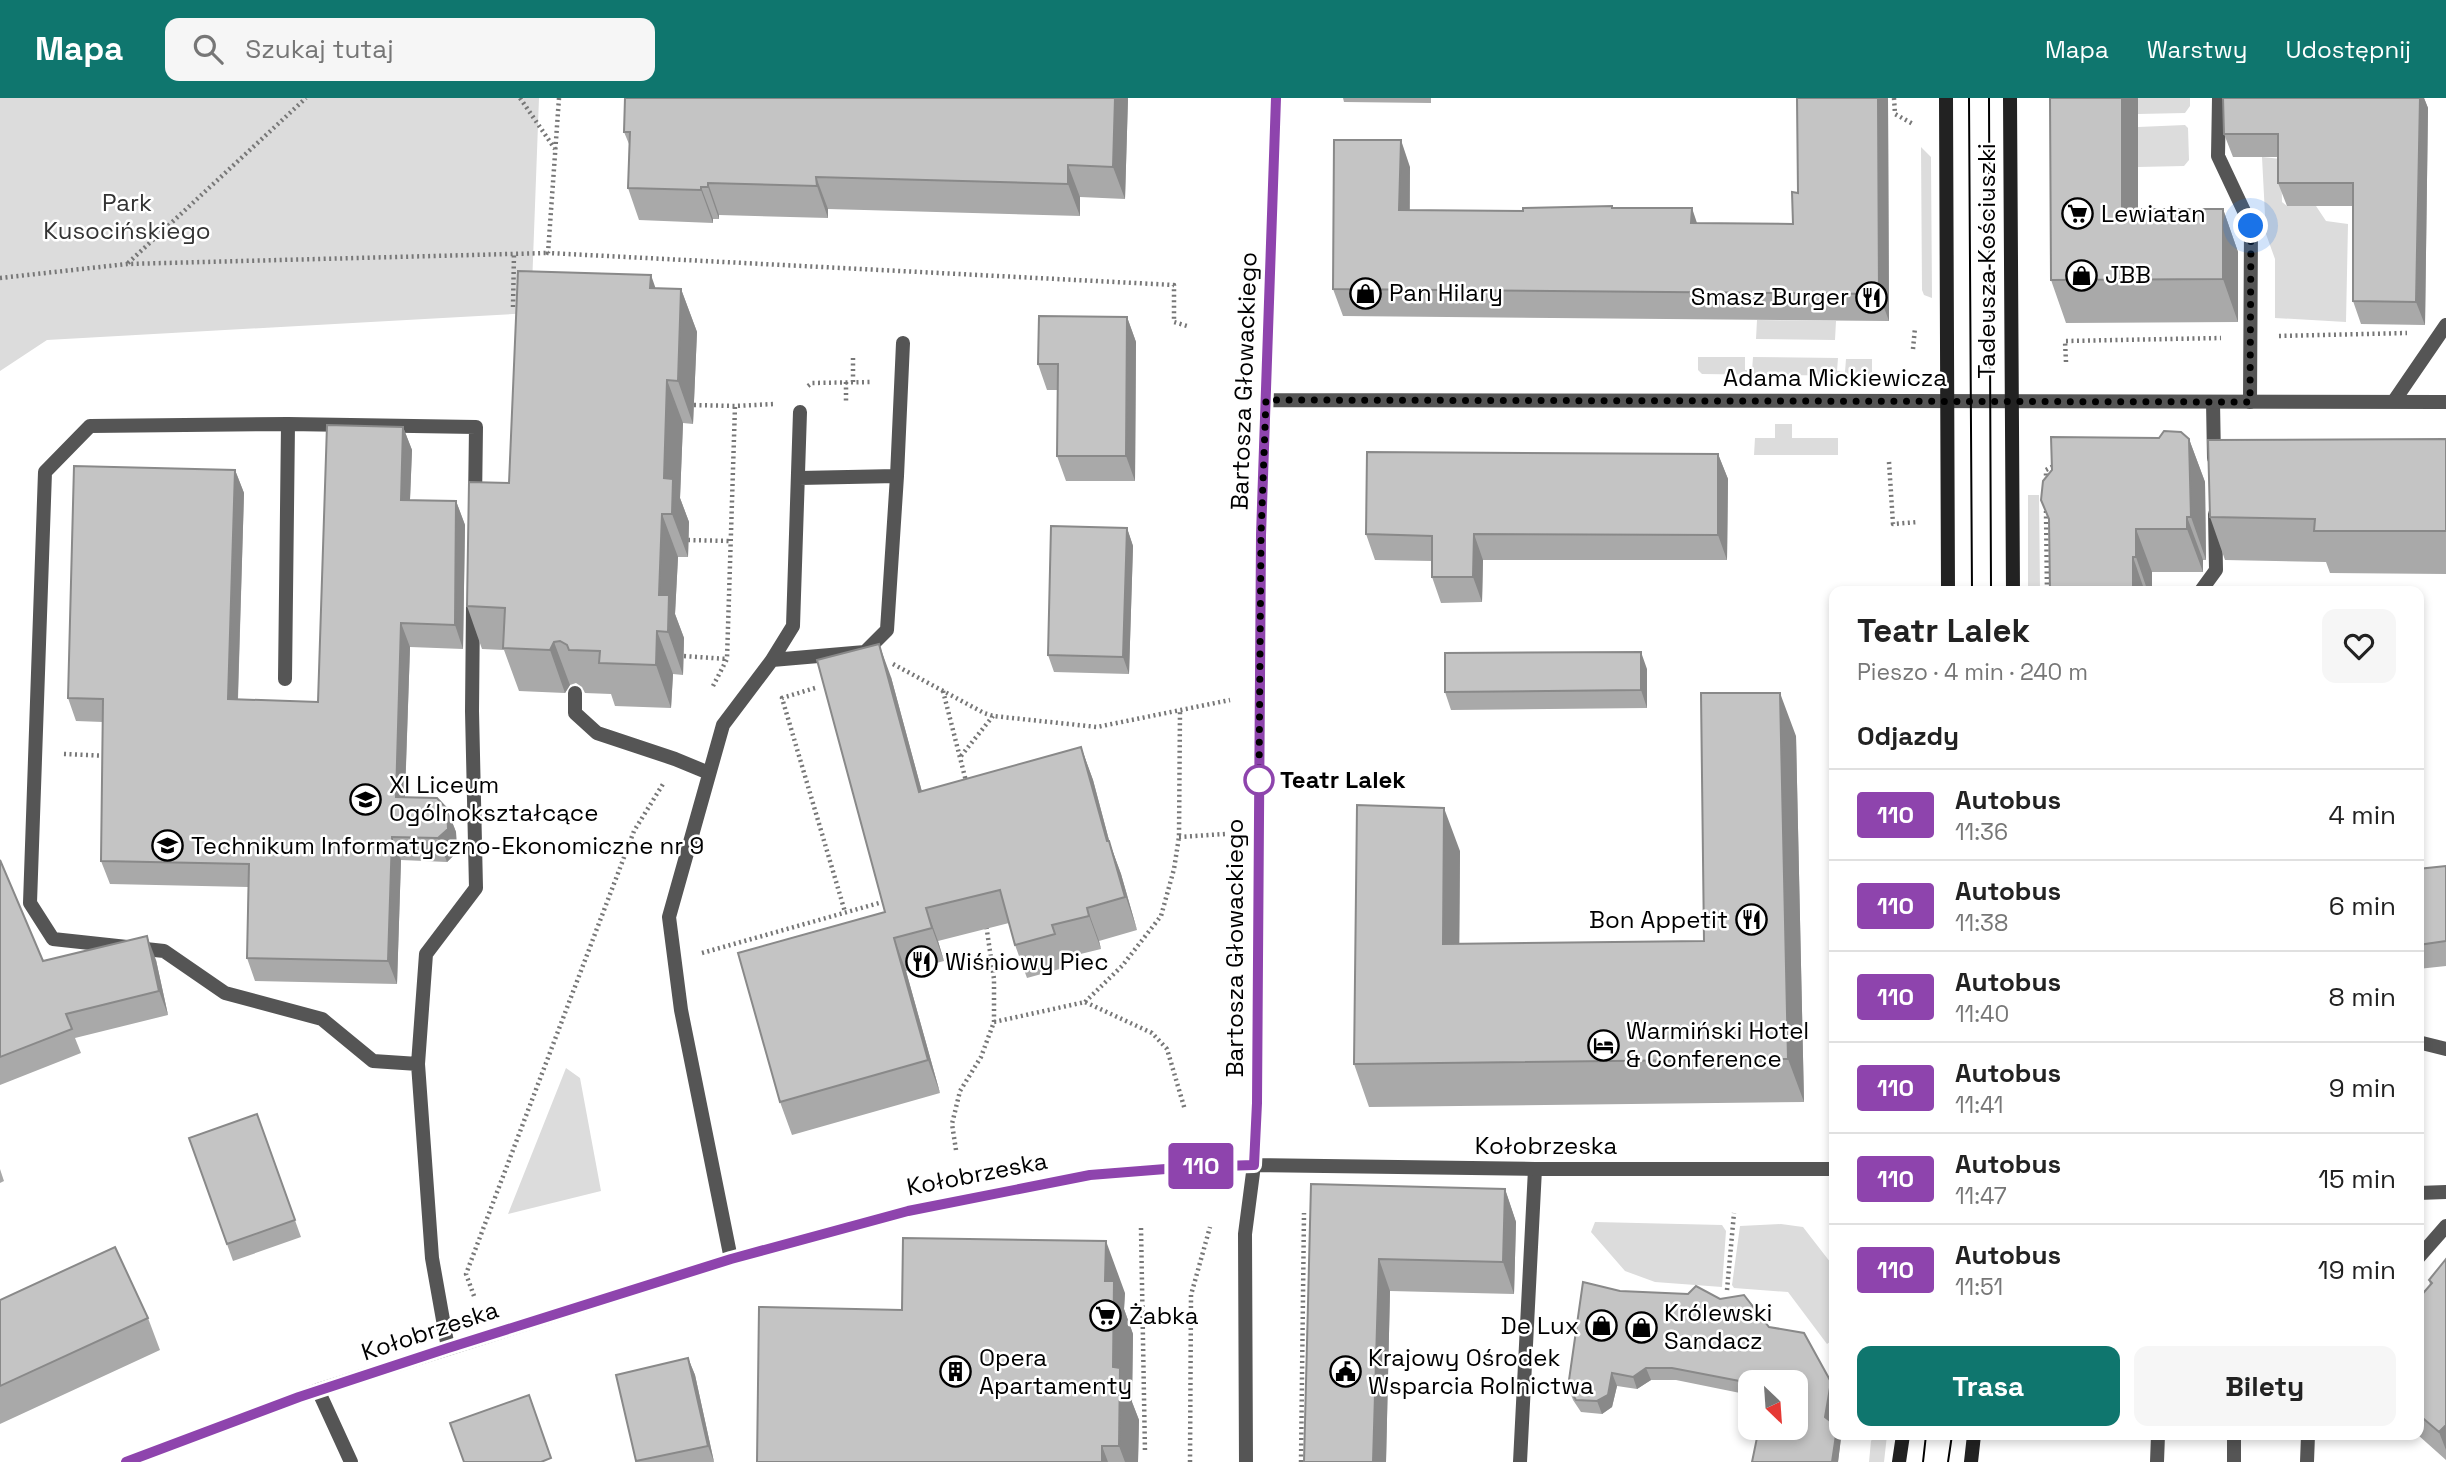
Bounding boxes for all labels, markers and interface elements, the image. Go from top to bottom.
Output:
search box [165,18,655,81]
text: Mapa [35,28,123,70]
icon: search [189,30,227,68]
text: Szukaj tutaj [245,32,394,66]
text: Mapa [2045,34,2109,65]
text: Warstwy [2147,34,2248,65]
text: Udostępnij [2286,34,2411,65]
street label: Tadeusza Kościuszki [1971,143,2002,379]
park label: Park Kusocińskiego [43,187,211,246]
supermarket icon: Lewiatan [2061,197,2095,231]
place label: Lewiatan [2101,198,2206,229]
your location [2233,208,2268,243]
street label: Bartosza Głowackiego [1223,251,1264,511]
shop icon: JBB [2065,258,2099,292]
place label: JBB [2105,259,2151,290]
shop icon: Pan Hilary [1349,276,1383,310]
place label: Pan Hilary [1389,277,1503,308]
restaurant icon: Smasz Burger [1855,280,1889,314]
place label: Smasz Burger [1691,281,1849,312]
street label: Adama Mickiewicza [1723,362,1947,393]
button: heart [2322,609,2396,683]
text: Teatr Lalek [1857,610,2030,652]
text: Pieszo · 4 min · 240 m [1857,657,2088,687]
text: Odjazdy [1857,719,1959,753]
place label: Teatr Lalek [1280,764,1406,795]
marker: Teatr Lalek [1244,765,1274,795]
place label: XI Liceum Ogólnokształcące [389,769,598,828]
school or university icon: XI Liceum Ogólnokształcące [349,782,383,816]
text: Autobus [1955,783,2061,817]
text: 4 min [2328,798,2396,832]
text: 110 [1877,799,1914,830]
text: 11:36 [1955,817,2008,847]
street label: Bartosza Głowackiego [1219,819,1250,1077]
school or university icon: Technikum Informatyczno-Ekonomiczne nr 9 [151,829,185,863]
place label: Technikum Informatyczno-Ekonomiczne nr 9 [191,830,704,861]
text: Autobus [1955,874,2061,908]
text: 6 min [2329,889,2396,923]
text: 110 [1877,890,1914,921]
restaurant icon: Bon Appetit [1734,903,1768,937]
place label: Bon Appetit [1589,904,1728,935]
text: 11:38 [1955,908,2008,938]
restaurant icon: Wiśniowy Piec [905,945,939,979]
place label: Wiśniowy Piec [945,946,1109,977]
text: Autobus [1955,965,2061,999]
text: 8 min [2328,980,2396,1014]
text: 110 [1877,981,1914,1012]
text: 11:40 [1955,999,2009,1029]
place label: Warmiński Hotel & Conference [1626,1015,1809,1074]
hotel icon: Warmiński Hotel & Conference [1586,1028,1620,1062]
text: Autobus [1955,1056,2061,1090]
text: 9 min [2329,1071,2396,1105]
text: 110 [1877,1072,1914,1103]
text: 11:41 [1955,1090,2003,1120]
street label: Kołobrzeska [1475,1130,1617,1161]
line badge: 110 [1161,1143,1241,1189]
street label: Kołobrzeska [904,1145,1050,1202]
text: Autobus [1955,1147,2061,1181]
text: 110 [1182,1150,1220,1181]
text: 15 min [2318,1162,2396,1196]
text: 110 [1877,1163,1914,1194]
text: 11:47 [1955,1181,2007,1211]
text: Autobus [1955,1238,2061,1272]
text: 19 min [2318,1253,2396,1287]
text: 110 [1877,1254,1914,1285]
text: 11:51 [1955,1272,2003,1302]
street label: Kołobrzeska [357,1294,503,1367]
place label: Królewski Sandacz [1664,1297,1773,1356]
supermarket icon: Żabka [1089,1299,1123,1333]
place label: Żabka [1129,1300,1199,1331]
shop icon: De Lux [1585,1309,1619,1343]
place label: De Lux [1501,1310,1579,1341]
shop icon: Królewski Sandacz [1624,1310,1658,1344]
place label: Opera Apartamenty [979,1342,1132,1401]
place label: Krajowy Ośrodek Wsparcia Rolnictwa [1368,1342,1594,1401]
button: Trasa [1857,1346,2120,1426]
button: Bilety [2134,1346,2396,1426]
building icon: Opera Apartamenty [939,1355,973,1389]
public building icon: Krajowy Ośrodek Wsparcia Rolnictwa [1328,1355,1362,1389]
north arrow [1738,1370,1808,1440]
map controls [1738,1370,1808,1440]

